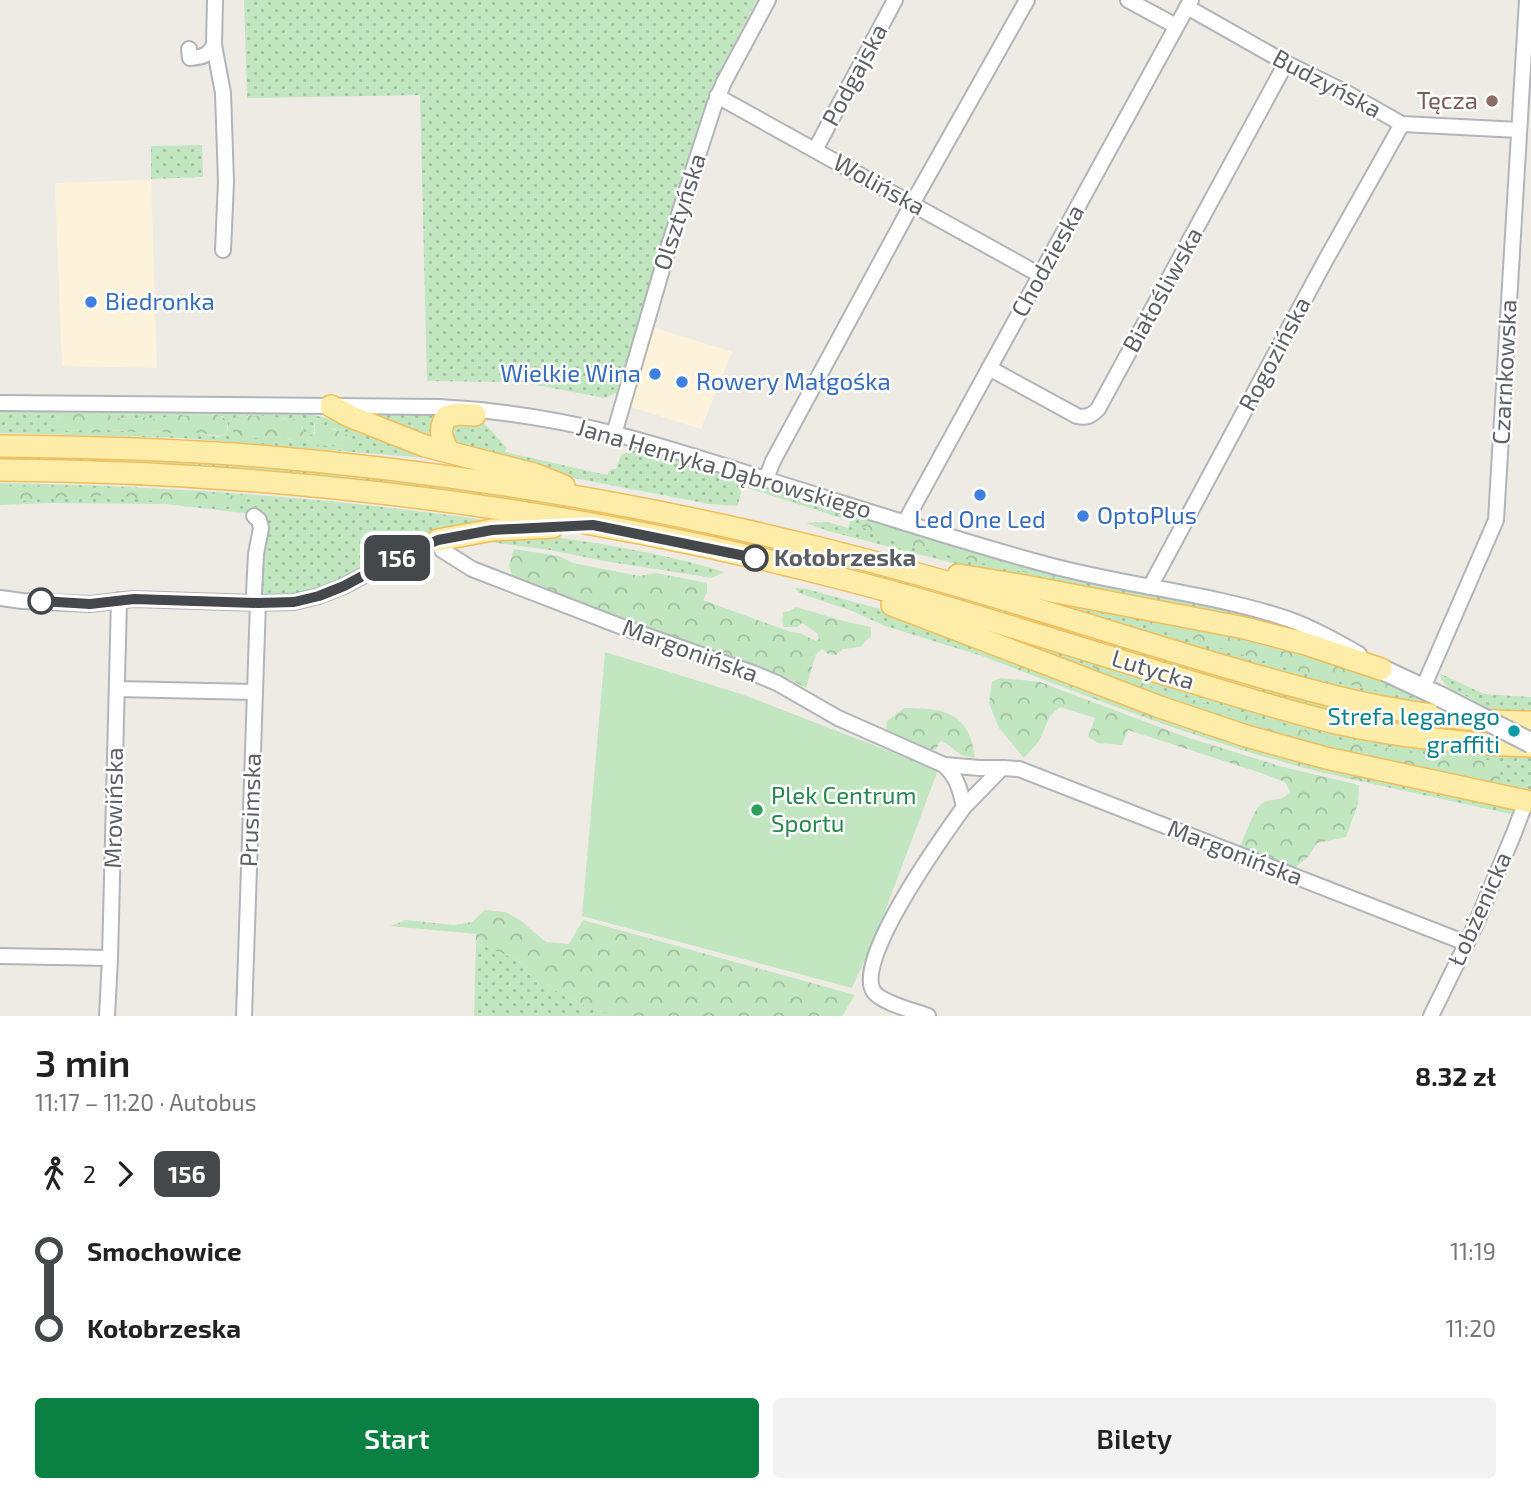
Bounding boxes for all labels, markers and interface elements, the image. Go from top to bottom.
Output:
street label: Podgajska [815,18,893,130]
street label: Budzyńska [1268,42,1387,123]
place label: Tęcza [1417,85,1478,114]
marker: Tęcza [1484,93,1500,109]
street label: Wolińska [829,147,931,221]
street label: Olsztyńska [646,150,711,274]
street label: Chodzieska [1004,199,1089,321]
street label: Białośliwska [1116,222,1208,357]
place label: Biedronka [105,286,215,315]
street label: Rogozińska [1232,291,1316,415]
marker: Biedronka [83,294,99,310]
street label: Czarnkowska [1485,299,1522,445]
place label: Wielkie Wina [500,358,641,387]
marker: Wielkie Wina [647,366,663,382]
place label: Rowery Małgośka [696,366,891,395]
marker: Rowery Małgośka [674,374,690,390]
street label: Jana Henryka Dąbrowskiego [574,412,875,524]
marker: Led One Led [972,487,988,503]
place label: OptoPlus [1097,500,1197,529]
place label: Led One Led [914,504,1046,533]
marker: OptoPlus [1075,508,1091,524]
line badge: 156 [357,535,437,581]
place label: Kołobrzeska [774,542,916,571]
text: 156 [378,543,416,572]
marker: Kołobrzeska [742,545,768,571]
unlabelled marker [28,588,54,614]
street label: Margonińska [619,612,762,688]
street label: Lutycka [1109,642,1198,695]
place label: Strefa leganego graffiti [1327,701,1500,758]
marker: Strefa leganego graffiti [1506,723,1522,739]
street label: Mrowińska [97,747,128,869]
street label: Prusimska [233,752,266,868]
place label: Plek Centrum Sportu [771,780,917,837]
marker: Plek Centrum Sportu [749,802,765,818]
street label: Margonińska [1164,813,1307,891]
street label: Łobżenicka [1441,847,1517,970]
text: 3 min [35,1039,131,1085]
text: 8.32 zł [1415,1060,1496,1091]
text: 11:17 – 11:20 · Autobus [35,1088,256,1116]
icon: walk [35,1155,73,1193]
icon: forward [106,1155,144,1193]
text: 156 [168,1159,206,1188]
text: 2 [83,1160,96,1188]
text: Smochowice [87,1235,242,1266]
text: 11:19 [1450,1237,1496,1265]
text: Kołobrzeska [87,1312,241,1343]
text: 11:20 [1445,1314,1496,1342]
button: Start [35,1398,759,1478]
button: Bilety [773,1398,1496,1478]

